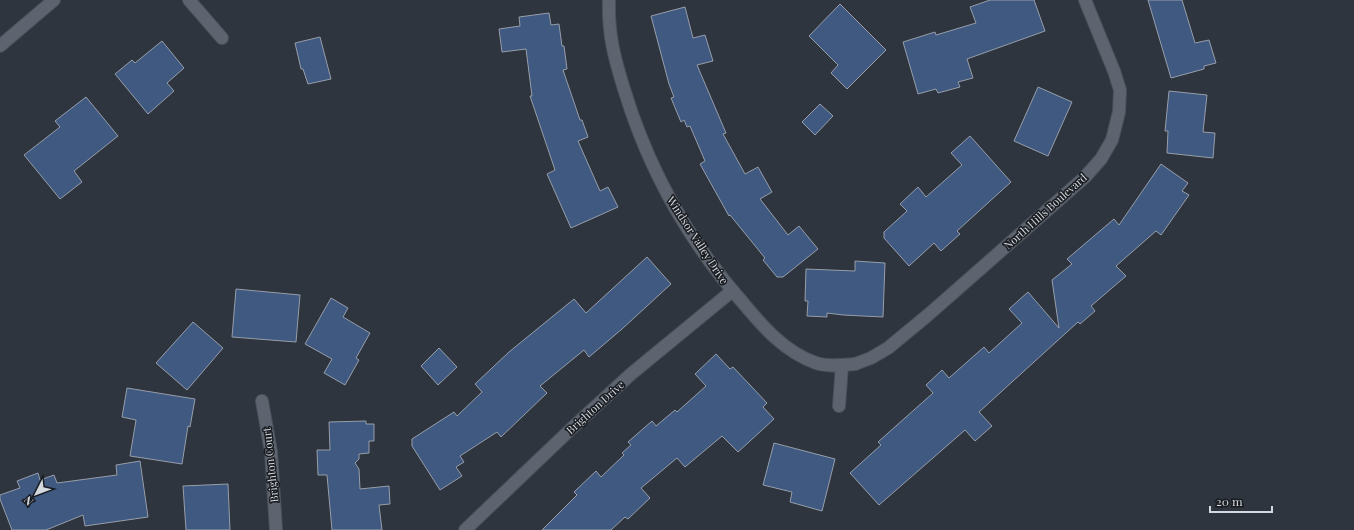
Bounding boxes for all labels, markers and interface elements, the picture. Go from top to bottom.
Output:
street label: North Hills Boulevard [1000,169,1090,252]
street label: Windsor Valley Drive [663,192,732,287]
street label: Brighton Drive [563,377,628,437]
street label: Brighton Court [259,427,281,503]
north arrow [16,474,56,514]
scale bar [1210,488,1272,514]
text: N [20,493,36,509]
text: 20 m [1216,493,1243,509]

